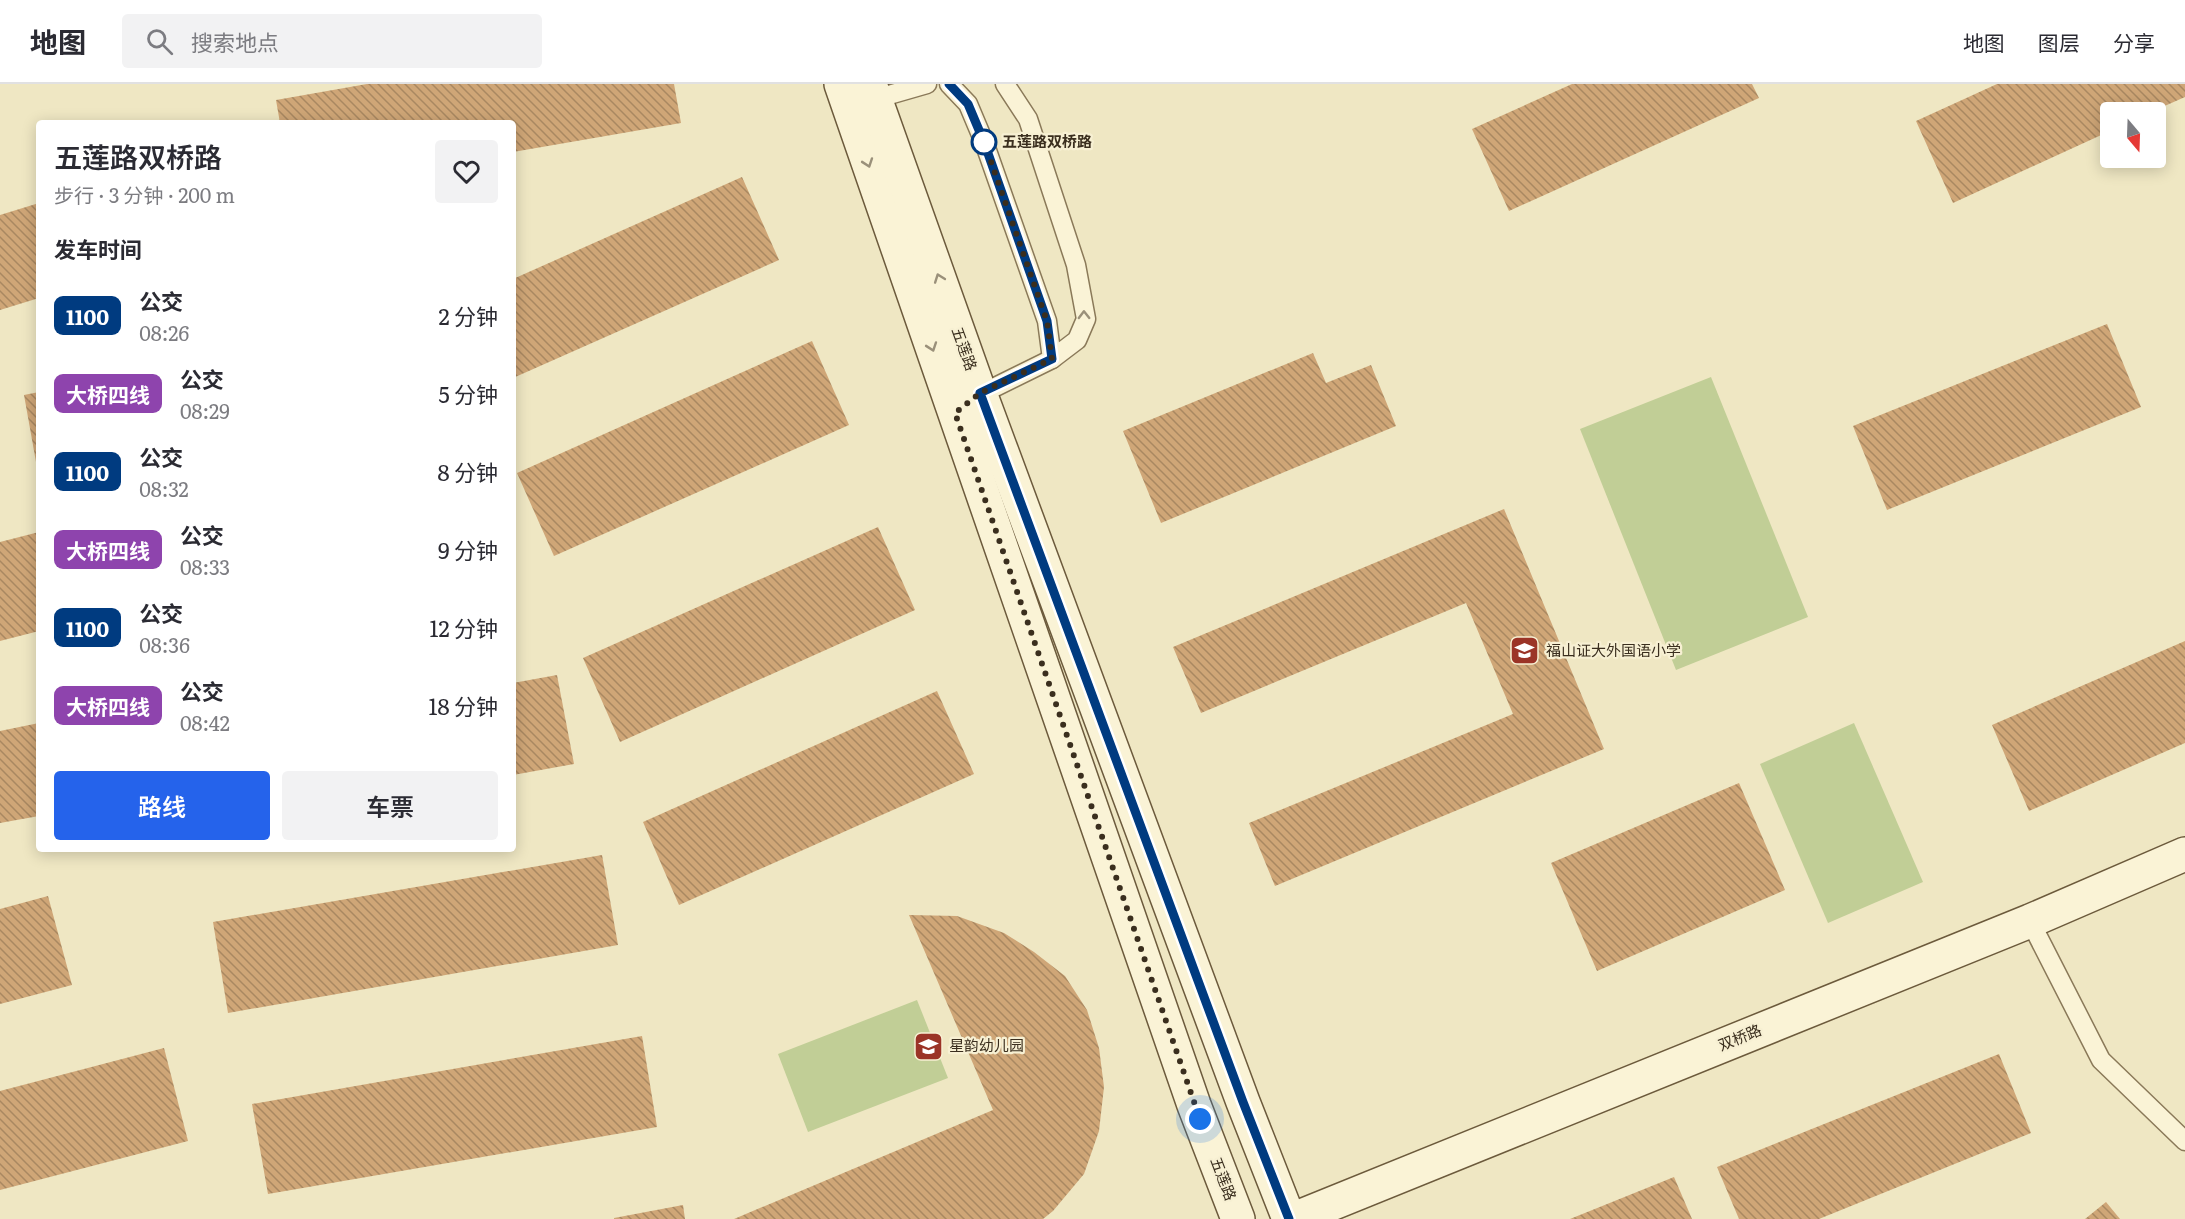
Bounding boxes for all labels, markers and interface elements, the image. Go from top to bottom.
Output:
search box [122,14,542,68]
text: 地图 [30,20,86,62]
icon: search [143,25,176,58]
text: 搜索地点 [191,25,279,58]
text: 地图 [1963,26,2005,57]
text: 图层 [2038,26,2080,57]
text: 分享 [2113,26,2155,57]
north arrow [2100,102,2166,168]
map controls [2100,102,2166,168]
marker: 五莲路双桥路 [971,129,997,155]
place label: 五莲路双桥路 [1002,129,1092,152]
text: 五莲路双桥路 [54,135,222,177]
button: heart [435,140,498,203]
one-way arrow [861,157,874,168]
text: 步行 · 3 分钟 · 200 m [54,179,235,209]
text: 发车时间 [54,232,142,265]
one-way arrow [934,274,947,284]
text: 公交 [139,284,183,317]
text: 2 分钟 [438,299,498,332]
text: 1100 [66,300,109,331]
one-way arrow [1077,310,1090,319]
text: 08:26 [139,317,189,347]
street label: 五莲路 [947,323,984,374]
one-way arrow [925,341,938,352]
text: 公交 [180,362,224,395]
text: 5 分钟 [438,377,498,410]
text: 大桥四线 [66,378,150,409]
text: 08:29 [180,395,230,425]
text: 公交 [139,440,183,473]
text: 8 分钟 [437,455,498,488]
text: 1100 [66,456,109,487]
text: 08:32 [139,473,189,503]
text: 公交 [180,518,224,551]
text: 9 分钟 [438,533,498,566]
text: 大桥四线 [66,534,150,565]
text: 08:33 [180,551,230,581]
text: 公交 [139,596,183,629]
text: 12 分钟 [429,611,498,644]
text: 1100 [66,612,109,643]
text: 08:36 [139,629,190,659]
school or university icon: 福山证大外国语小学 [1509,635,1541,667]
place label: 福山证大外国语小学 [1546,638,1681,661]
text: 公交 [180,674,224,707]
text: 18 分钟 [429,689,498,722]
text: 大桥四线 [66,690,150,721]
text: 08:42 [180,707,230,737]
button: 路线 [54,771,270,840]
button: 车票 [282,771,498,840]
street label: 双桥路 [1714,1018,1765,1056]
school or university icon: 星韵幼儿园 [912,1030,944,1062]
place label: 星韵幼儿园 [949,1033,1024,1056]
your location [1185,1104,1215,1134]
street label: 五莲路 [1206,1153,1243,1204]

